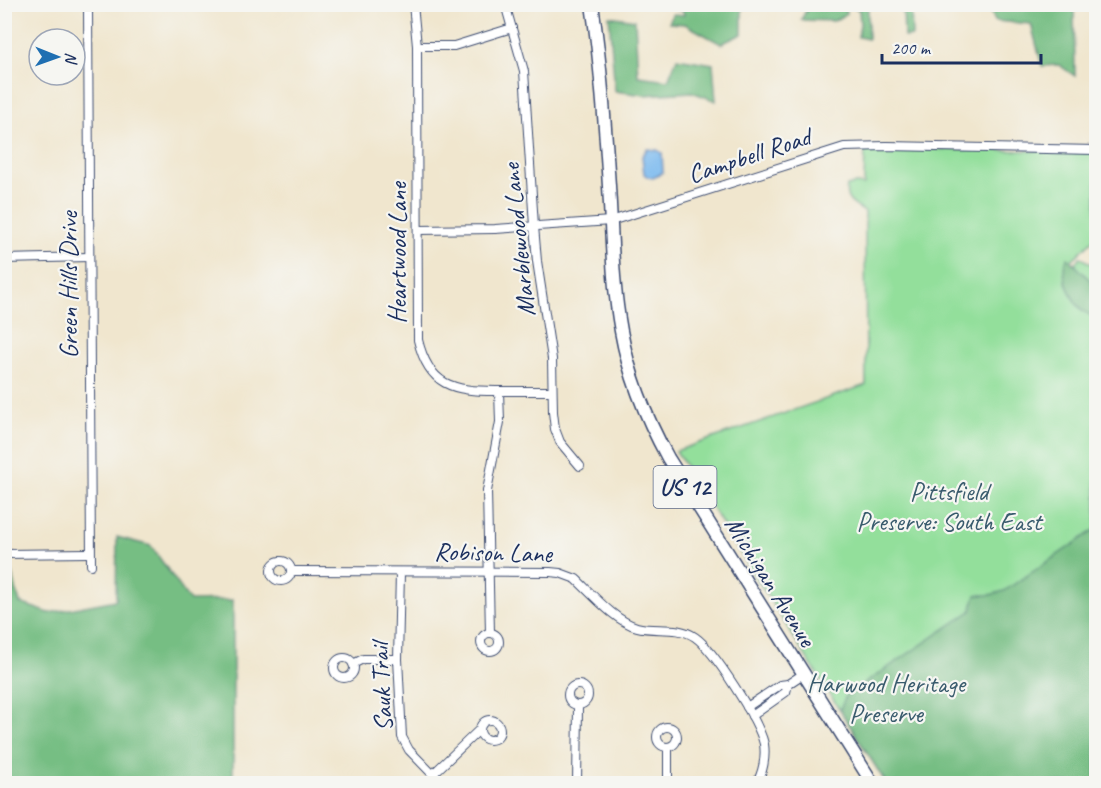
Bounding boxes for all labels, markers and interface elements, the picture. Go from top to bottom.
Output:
north arrow [27,27,87,87]
scale bar [882,27,1041,65]
text: 200 m [891,37,932,59]
text: N [61,52,81,65]
street label: Campbell Road [684,119,818,191]
street label: Marblewood Lane [494,160,543,318]
street label: Heartwood Lane [381,181,414,324]
street label: Green Hills Drive [52,210,85,358]
road number: US 12 [654,466,716,508]
park label: Pittsfield Preserve: South East [857,475,1044,538]
street label: Michigan Avenue [718,510,824,654]
street label: Robison Lane [434,535,554,570]
street label: Sauk Trail [362,637,400,732]
park label: Harwood Heritage Preserve [807,667,968,730]

